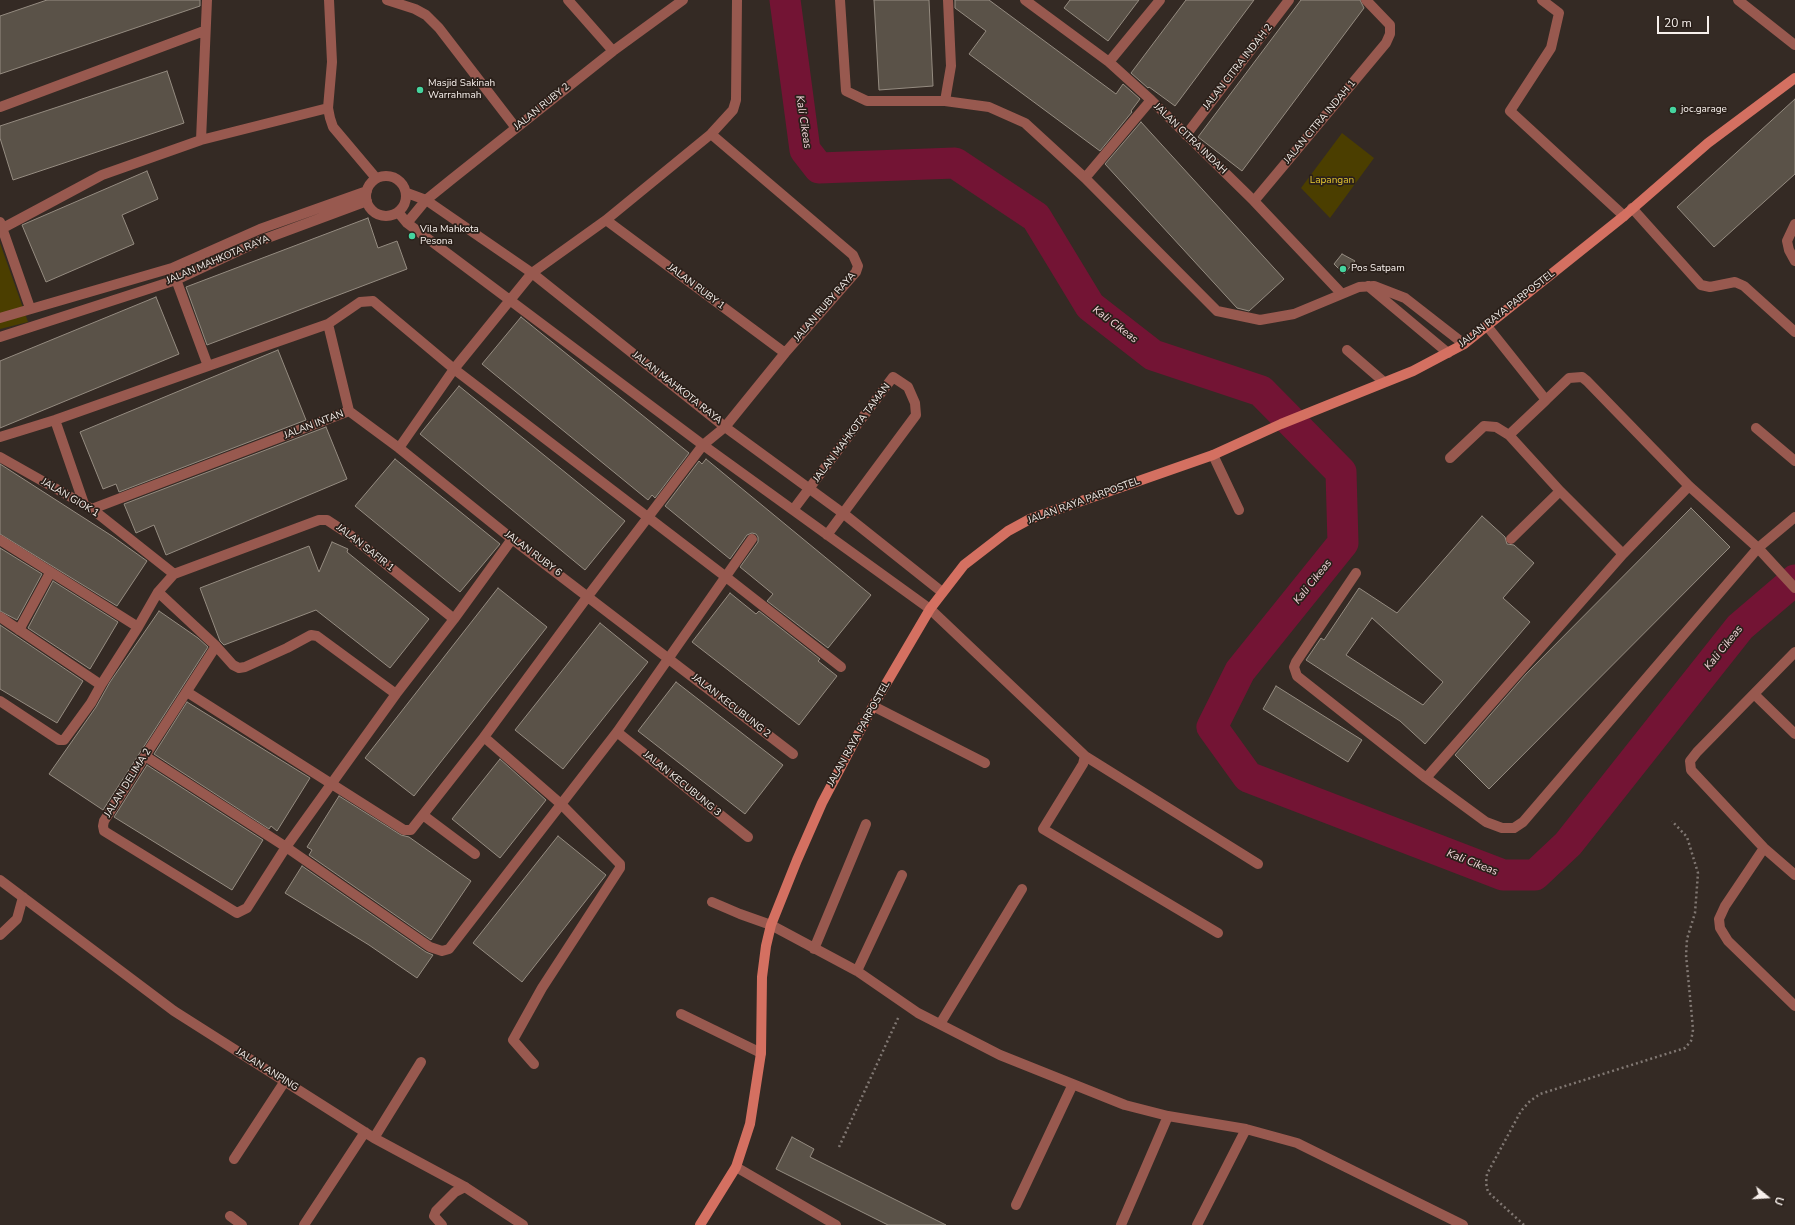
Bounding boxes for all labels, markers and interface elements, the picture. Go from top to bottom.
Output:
scale bar [1659,8,1711,34]
text: 20 m [1664,15,1692,31]
street label: JALAN CITRA INDAH 2 [1201,22,1275,112]
place label: Masjid Sakinah Warrahmah [428,78,495,102]
street label: JALAN CITRA INDAH 1 [1282,78,1358,166]
street label: JALAN RUBY 2 [512,81,572,133]
marker: Masjid Sakinah Warrahmah [415,85,425,95]
water label: Kali Cikeas [792,94,814,150]
street label: JALAN CITRA INDAH [1151,101,1229,177]
place label: joc.garage [1681,104,1727,116]
marker: joc.garage [1668,105,1678,115]
park label: Lapangan [1310,175,1354,187]
place label: Vila Mahkota Pesona [420,224,479,248]
marker: Vila Mahkota Pesona [407,231,417,241]
street label: JALAN MAHKOTA RAYA [165,233,271,287]
street label: JALAN RUBY 1 [665,262,727,312]
place label: Pos Satpam [1351,263,1405,275]
marker: Pos Satpam [1338,264,1348,274]
street label: JALAN RAYA PARPOSTEL [1457,268,1557,350]
street label: JALAN RUBY RAYA [792,270,858,344]
water label: Kali Cikeas [1090,304,1140,346]
street label: JALAN MAHKOTA RAYA [630,349,724,427]
street label: JALAN MAHKOTA TAMAN [811,381,893,485]
street label: JALAN INTAN [282,408,346,442]
street label: JALAN RAYA PARPOSTEL [1026,475,1142,527]
street label: JALAN GIOK 1 [39,476,101,520]
street label: JALAN SAFIR 1 [334,522,396,574]
street label: JALAN RUBY 6 [502,529,564,579]
water label: Kali Cikeas [1291,557,1335,607]
water label: Kali Cikeas [1702,623,1746,673]
street label: JALAN KECUBUNG 2 [689,672,773,740]
street label: JALAN RAYA PARPOSTEL [825,679,893,789]
street label: JALAN DELIMA 2 [102,746,154,820]
street label: JALAN KECUBUNG 3 [641,749,723,819]
water label: Kali Cikeas [1445,847,1499,879]
street label: JALAN ANPING [234,1046,300,1094]
north arrow [1747,1177,1787,1217]
text: U [1770,1195,1787,1207]

